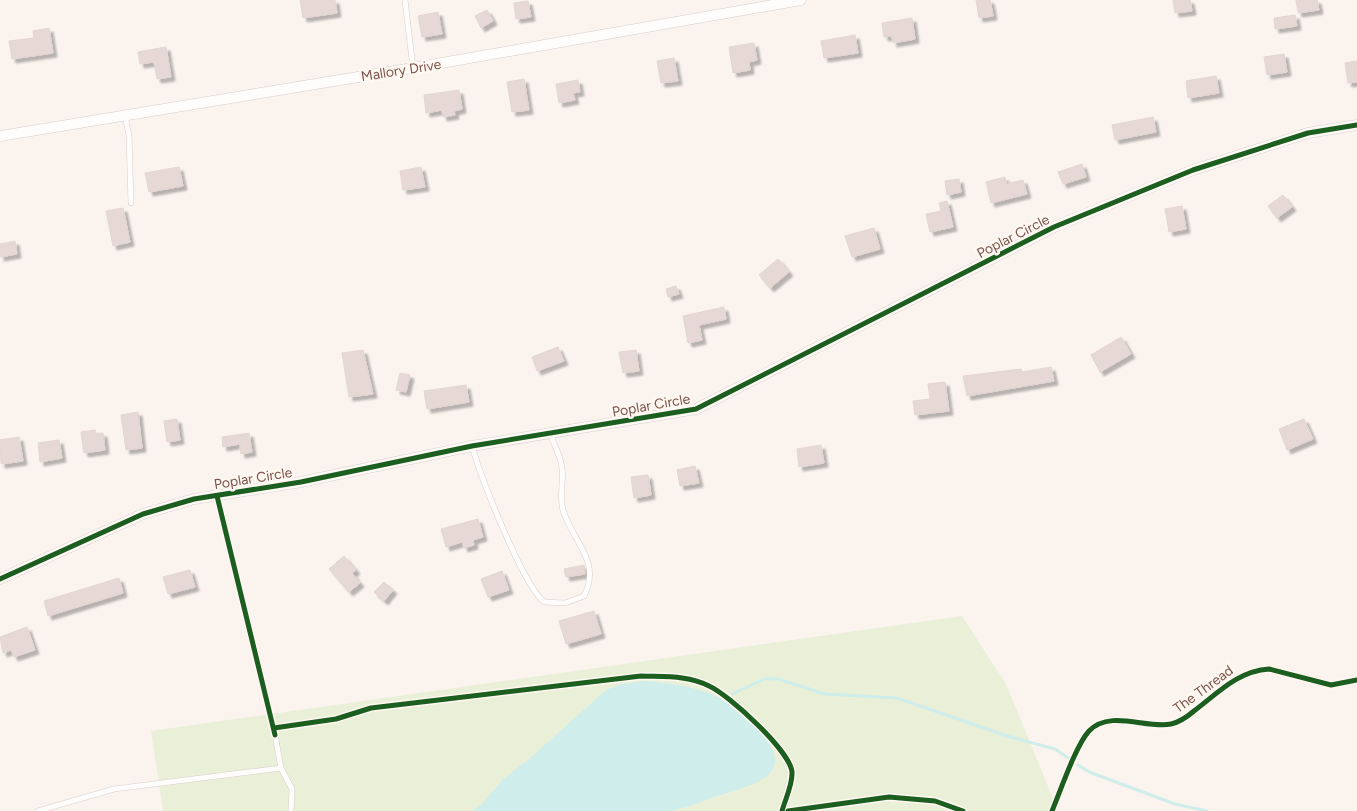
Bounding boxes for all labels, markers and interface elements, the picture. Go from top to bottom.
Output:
street label: Mallory Drive [360,56,443,85]
street label: Poplar Circle [974,211,1053,262]
street label: Poplar Circle [611,390,692,421]
street label: Poplar Circle [213,464,294,493]
street label: The Thread [1170,662,1237,717]

